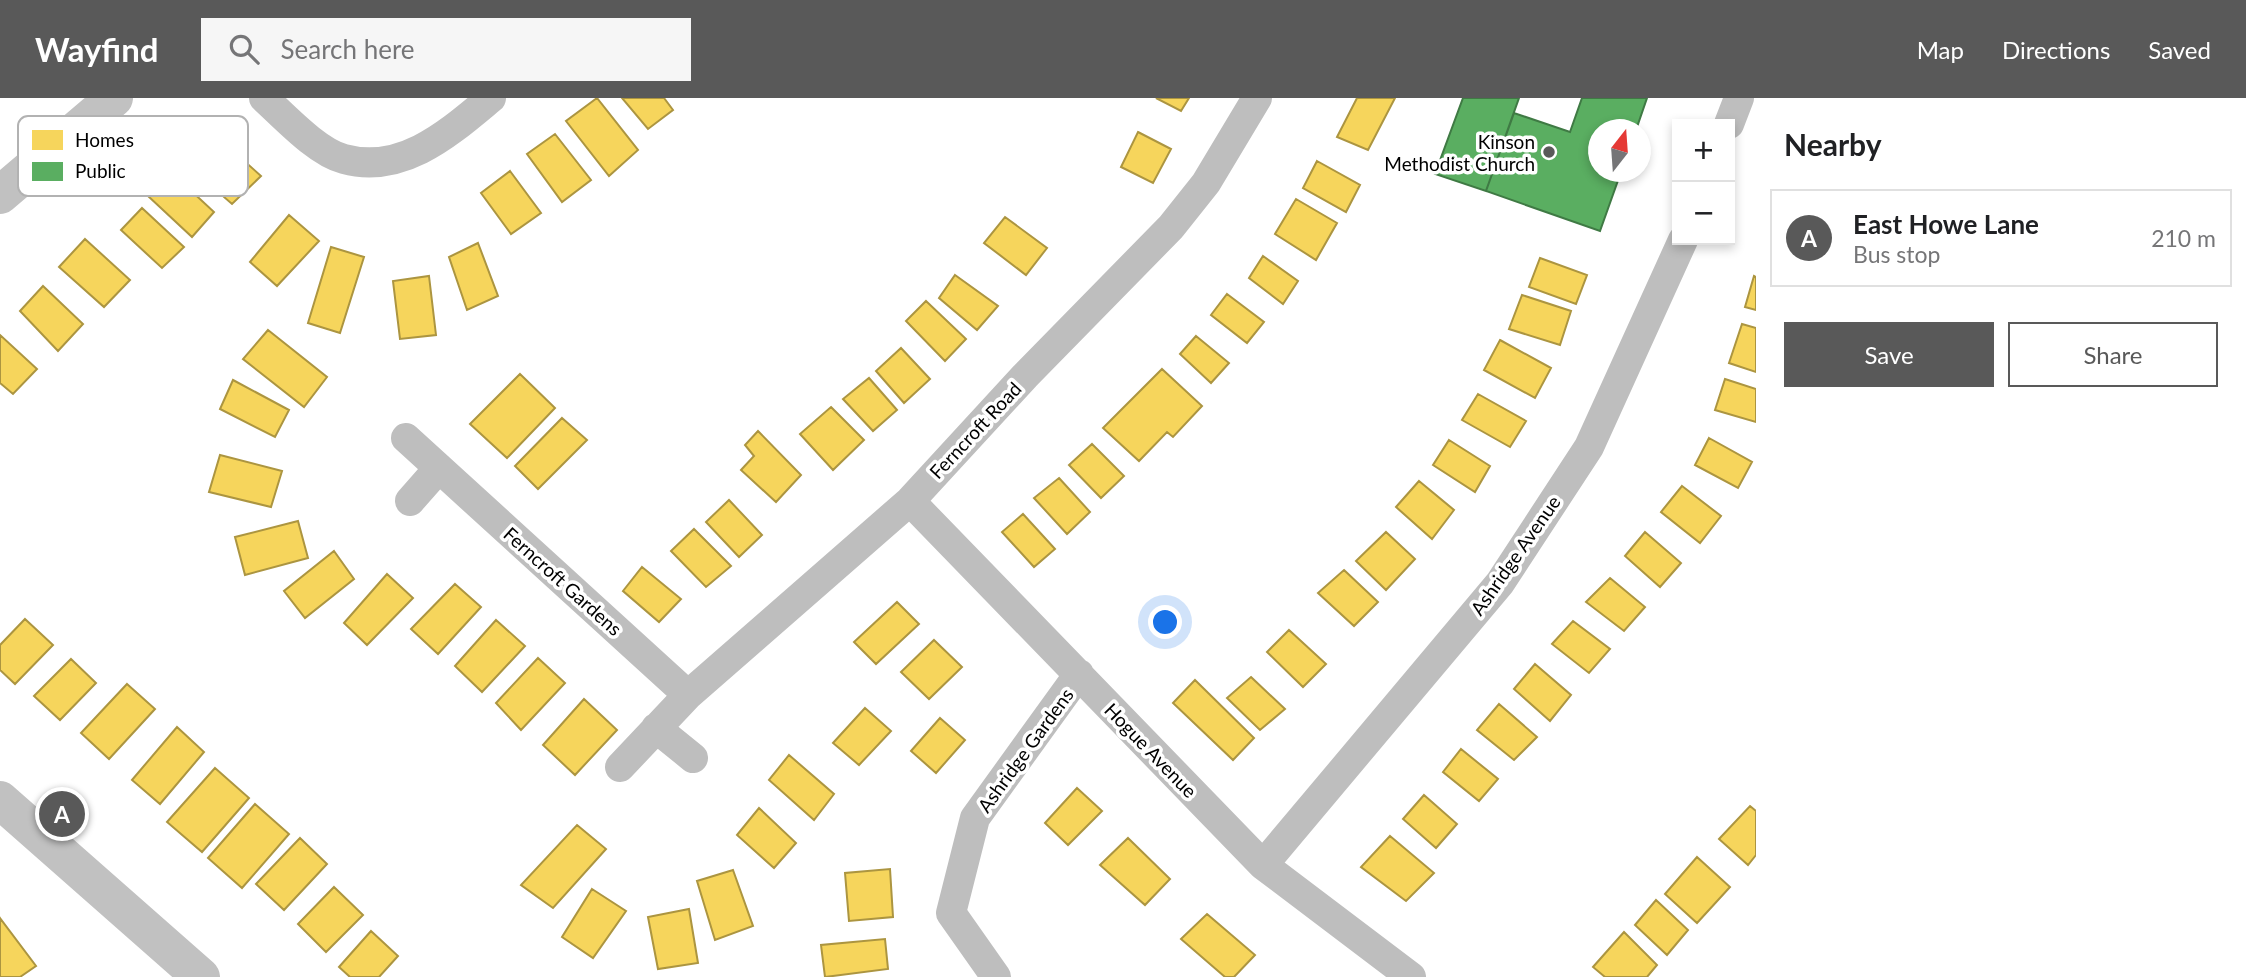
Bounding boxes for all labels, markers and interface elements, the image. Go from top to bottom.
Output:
search box [201,18,691,81]
text: Wayfind [35,29,159,69]
icon: search [225,30,263,68]
text: Search here [281,33,415,65]
text: Map [1917,35,1964,64]
text: Directions [2002,35,2110,64]
text: Saved [2148,35,2211,64]
legend [18,116,248,196]
north arrow [1588,119,1651,182]
map controls [1672,119,1735,245]
button: + [1672,119,1735,182]
text: Nearby [1784,126,1882,162]
text: Homes [75,128,134,151]
place label: Kinson Methodist Church [1384,130,1535,175]
marker: Kinson Methodist Church [1541,144,1557,160]
text: Public [75,159,126,182]
button: − [1672,182,1735,245]
text: East Howe Lane [1853,208,2039,240]
text: A [1801,224,1817,252]
text: 210 m [2151,224,2216,252]
text: Bus stop [1853,240,1940,268]
button: Save [1784,322,1994,387]
button: Share [2008,322,2218,387]
street label: Ferncroft Road [924,377,1026,483]
street label: Ashridge Avenue [1465,491,1565,619]
street label: Ferncroft Gardens [499,522,627,640]
your location [1148,605,1182,639]
street label: Ashridge Gardens [972,683,1078,817]
street label: Hogue Avenue [1100,698,1202,802]
pin: A [39,788,85,840]

